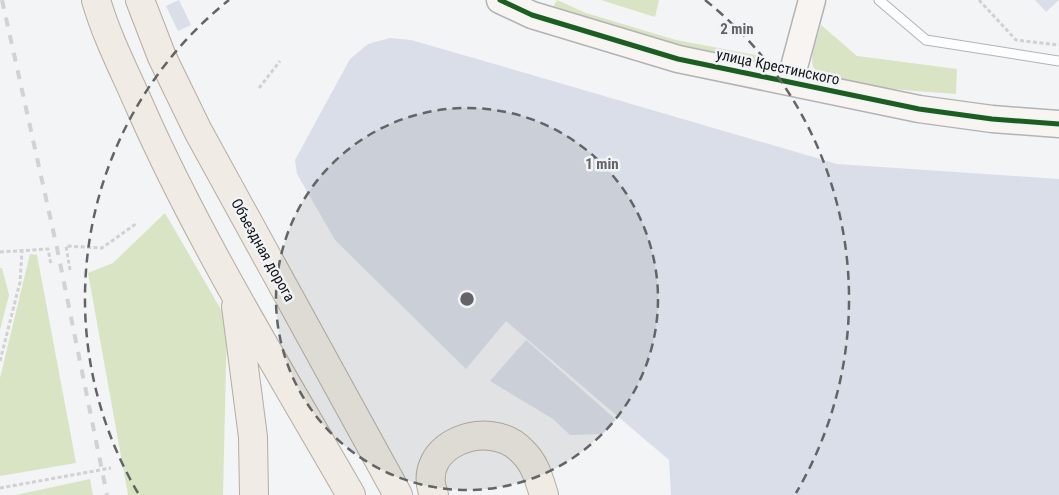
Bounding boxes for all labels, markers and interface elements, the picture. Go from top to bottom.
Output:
text: 2 min [720,20,754,38]
street label: улица Крестинского [715,45,841,89]
text: 1 min [585,155,619,173]
street label: Объездная дорога [227,195,299,305]
centre of rings [458,290,476,308]

